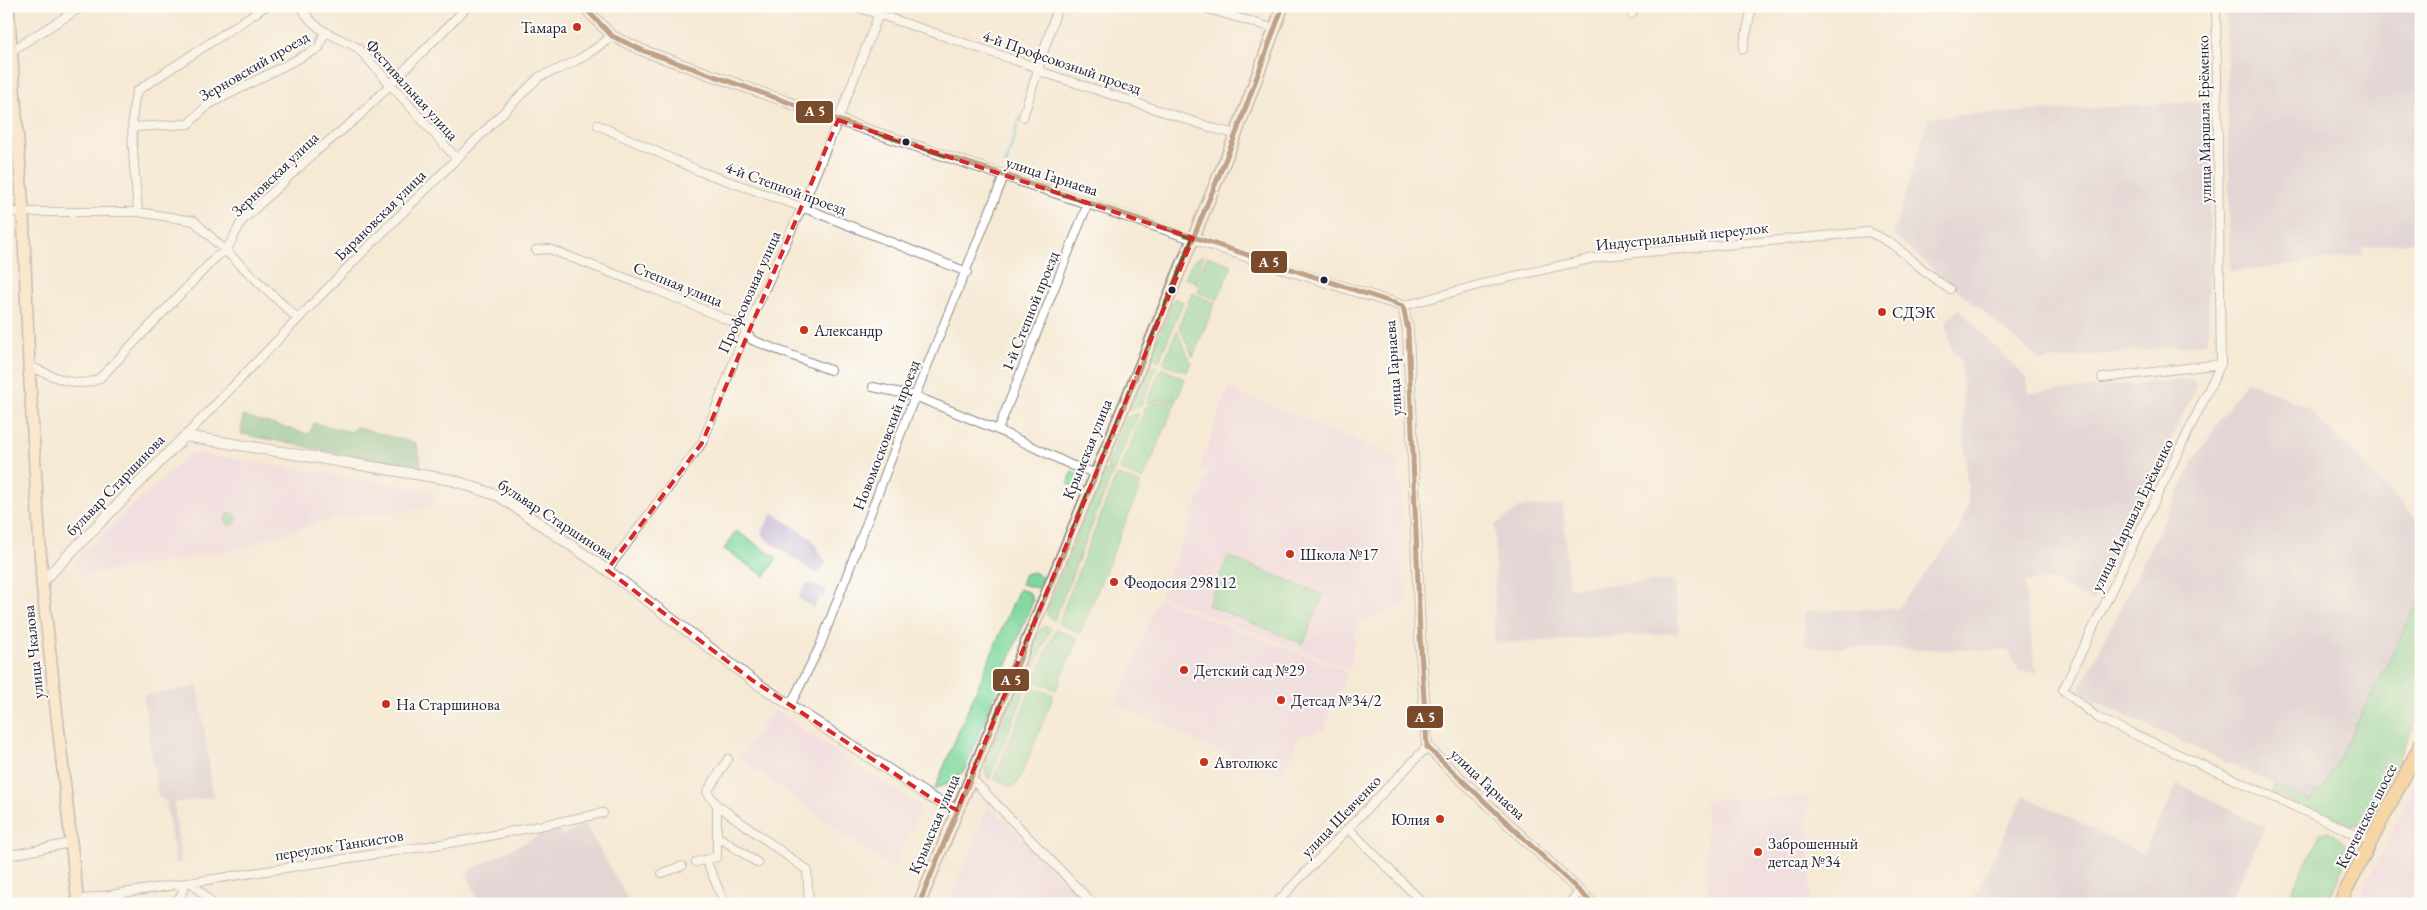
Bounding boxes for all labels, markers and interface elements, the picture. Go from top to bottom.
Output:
place label: Тамара [521,17,568,38]
marker: Тамара [571,21,583,33]
street label: 4-й Профсоюзный проезд [980,25,1145,99]
street label: Зерновский проезд [195,26,313,106]
street label: Фестивальная улица [361,35,463,146]
street label: улица Маршала Ерёменко [2192,35,2216,203]
line badge: A 5 [795,100,834,124]
text: A 5 [804,102,825,120]
street label: Зерновская улица [227,127,324,221]
unlabelled marker [901,137,911,147]
street label: улица Гарнаева [1003,151,1101,201]
street label: 4-й Степной проезд [723,156,850,220]
street label: Барановская улица [330,164,431,265]
street label: Индустриальный переулок [1595,216,1770,256]
street label: Профсоюзная улица [713,227,786,356]
street label: 1-й Степной проезд [996,247,1064,374]
line badge: A 5 [1250,250,1288,274]
text: A 5 [1258,253,1279,271]
street label: Степная улица [630,257,726,312]
unlabelled marker [1319,275,1329,285]
unlabelled marker [1167,285,1177,295]
place label: СДЭК [1892,302,1936,323]
marker: СДЭК [1876,306,1888,318]
street label: улица Гарнаева [1379,319,1407,417]
place label: Александр [813,320,883,341]
marker: Александр [798,324,810,336]
street label: Новомосковский проезд [848,356,925,513]
street label: Крымская улица [1057,395,1117,502]
street label: бульвар Старшинова [61,429,169,540]
street label: улица Маршала Ерёменко [2086,435,2178,595]
street label: бульвар Старшинова [494,474,618,565]
place label: Школа №17 [1300,544,1378,565]
marker: Школа №17 [1284,548,1296,560]
place label: Феодосия 298112 [1124,572,1236,593]
marker: Феодосия 298112 [1108,576,1120,588]
street label: улица Чкалова [18,604,48,700]
place label: Детский сад №29 [1194,660,1305,681]
marker: Детский сад №29 [1178,664,1190,676]
line badge: A 5 [992,668,1030,692]
text: A 5 [1000,671,1021,689]
place label: Детсад №34/2 [1291,690,1382,711]
place label: На Старшинова [396,694,501,715]
marker: Детсад №34/2 [1275,694,1287,706]
marker: На Старшинова [380,698,392,710]
line badge: A 5 [1406,705,1444,729]
text: A 5 [1414,708,1435,726]
street label: улица Гарнаева [1446,744,1531,825]
place label: Автолюкс [1213,752,1278,773]
marker: Автолюкс [1198,756,1210,768]
street label: Керченское шоссе [2331,760,2401,872]
street label: Крымская улица [904,770,965,877]
street label: улица Шевченко [1296,770,1386,862]
place label: Юлия [1391,809,1430,830]
marker: Юлия [1434,813,1446,825]
street label: переулок Танкистов [273,824,405,866]
place label: Заброшенный детсад №34 [1768,833,1859,872]
marker: Заброшенный детсад №34 [1752,846,1764,858]

